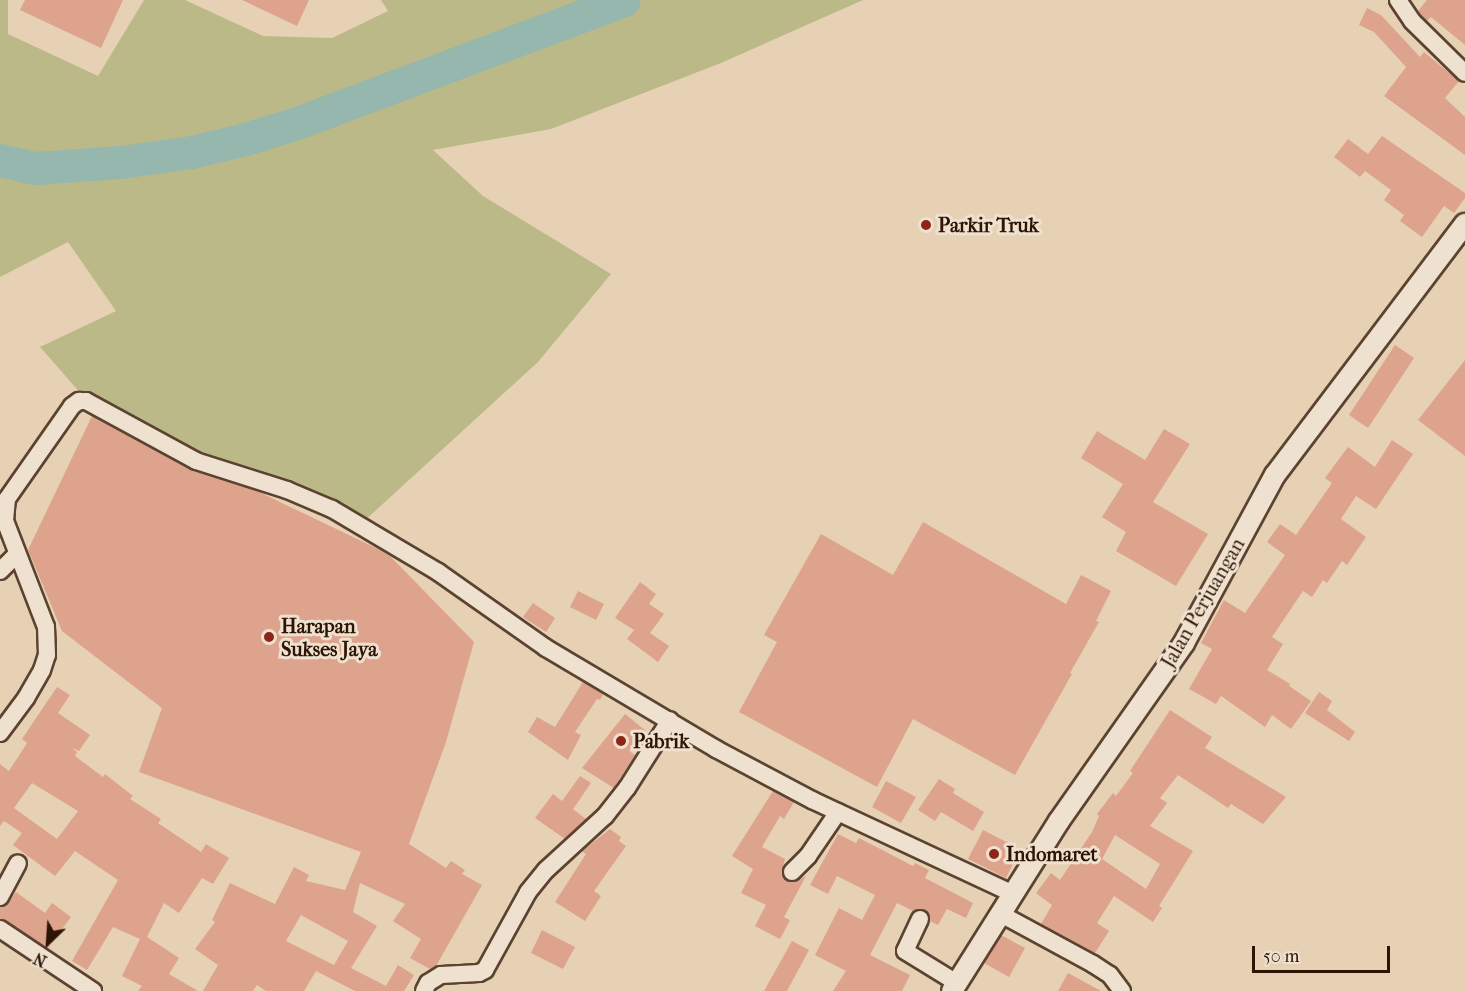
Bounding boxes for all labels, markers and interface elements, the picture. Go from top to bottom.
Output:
place label: Parkir Truk [938,213,1039,237]
marker: Parkir Truk [919,218,933,232]
street label: Jalan Perjuangan [1156,534,1250,672]
place label: Harapan Sukses Jaya [281,614,377,661]
marker: Harapan Sukses Jaya [262,630,276,644]
place label: Pabrik [633,729,689,753]
marker: Pabrik [614,734,628,748]
place label: Indomaret [1006,842,1098,866]
marker: Indomaret [987,847,1001,861]
north arrow [18,913,78,973]
scale bar [1255,934,1393,972]
text: 50 m [1263,946,1299,967]
text: N [31,949,50,971]

